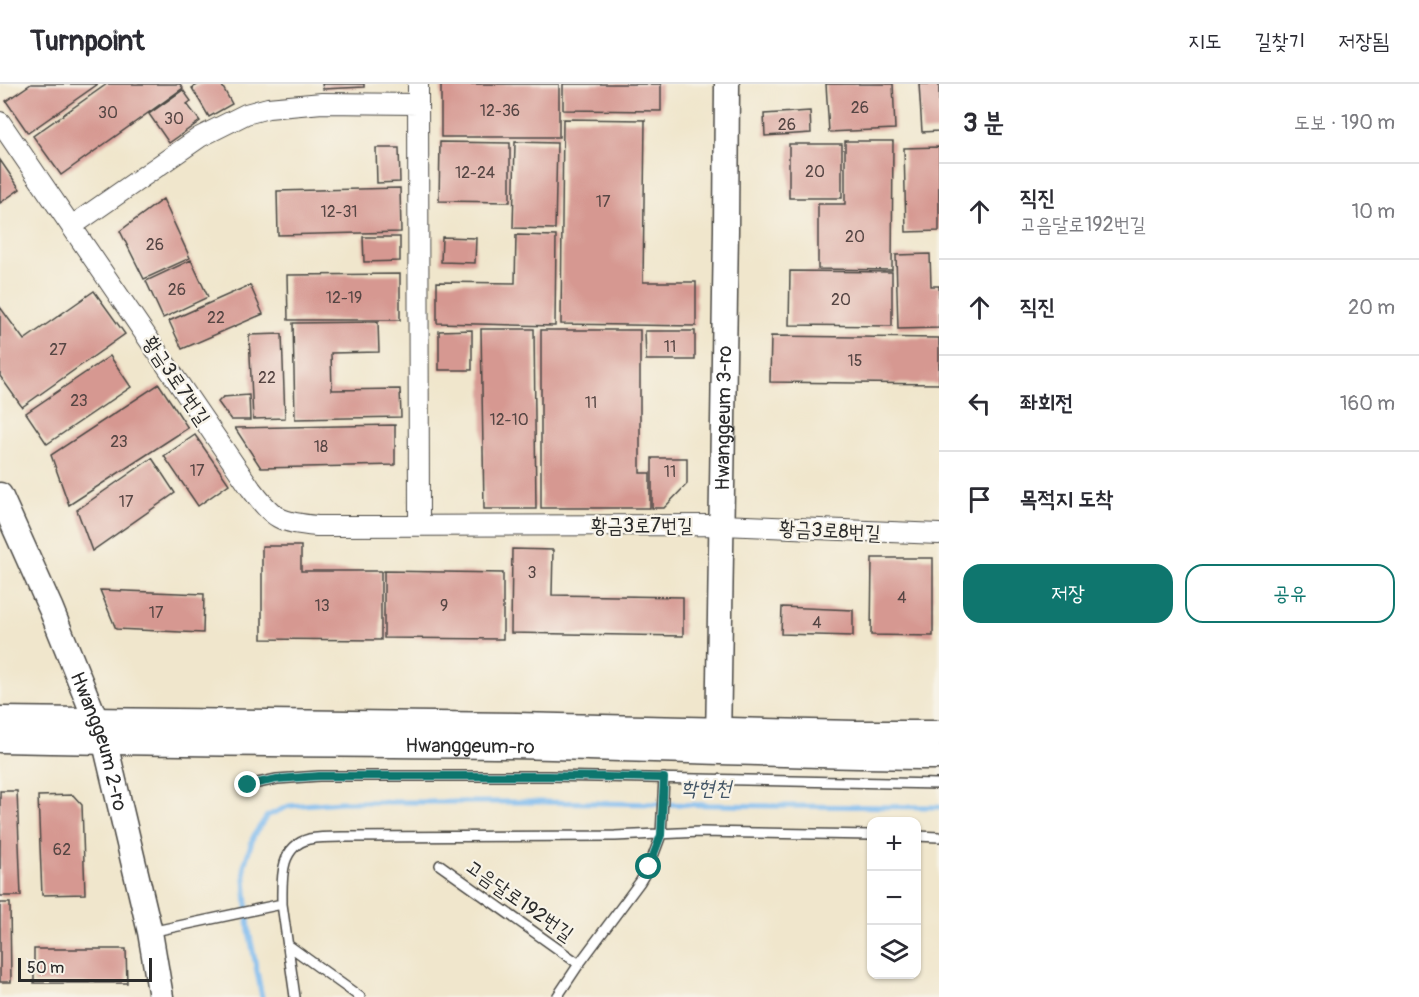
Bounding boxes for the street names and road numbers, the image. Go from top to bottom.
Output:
street label: 황금3로7번길 [138,331,216,430]
street label: Hwanggeum 3-ro [710,345,737,491]
street label: 황금3로7번길 [591,513,693,538]
street label: 황금3로8번길 [779,515,881,546]
street label: Hwanggeum 2-ro [65,668,133,814]
street label: Hwanggeum-ro [405,733,535,760]
street label: 고음달로192번길 [461,854,578,947]

